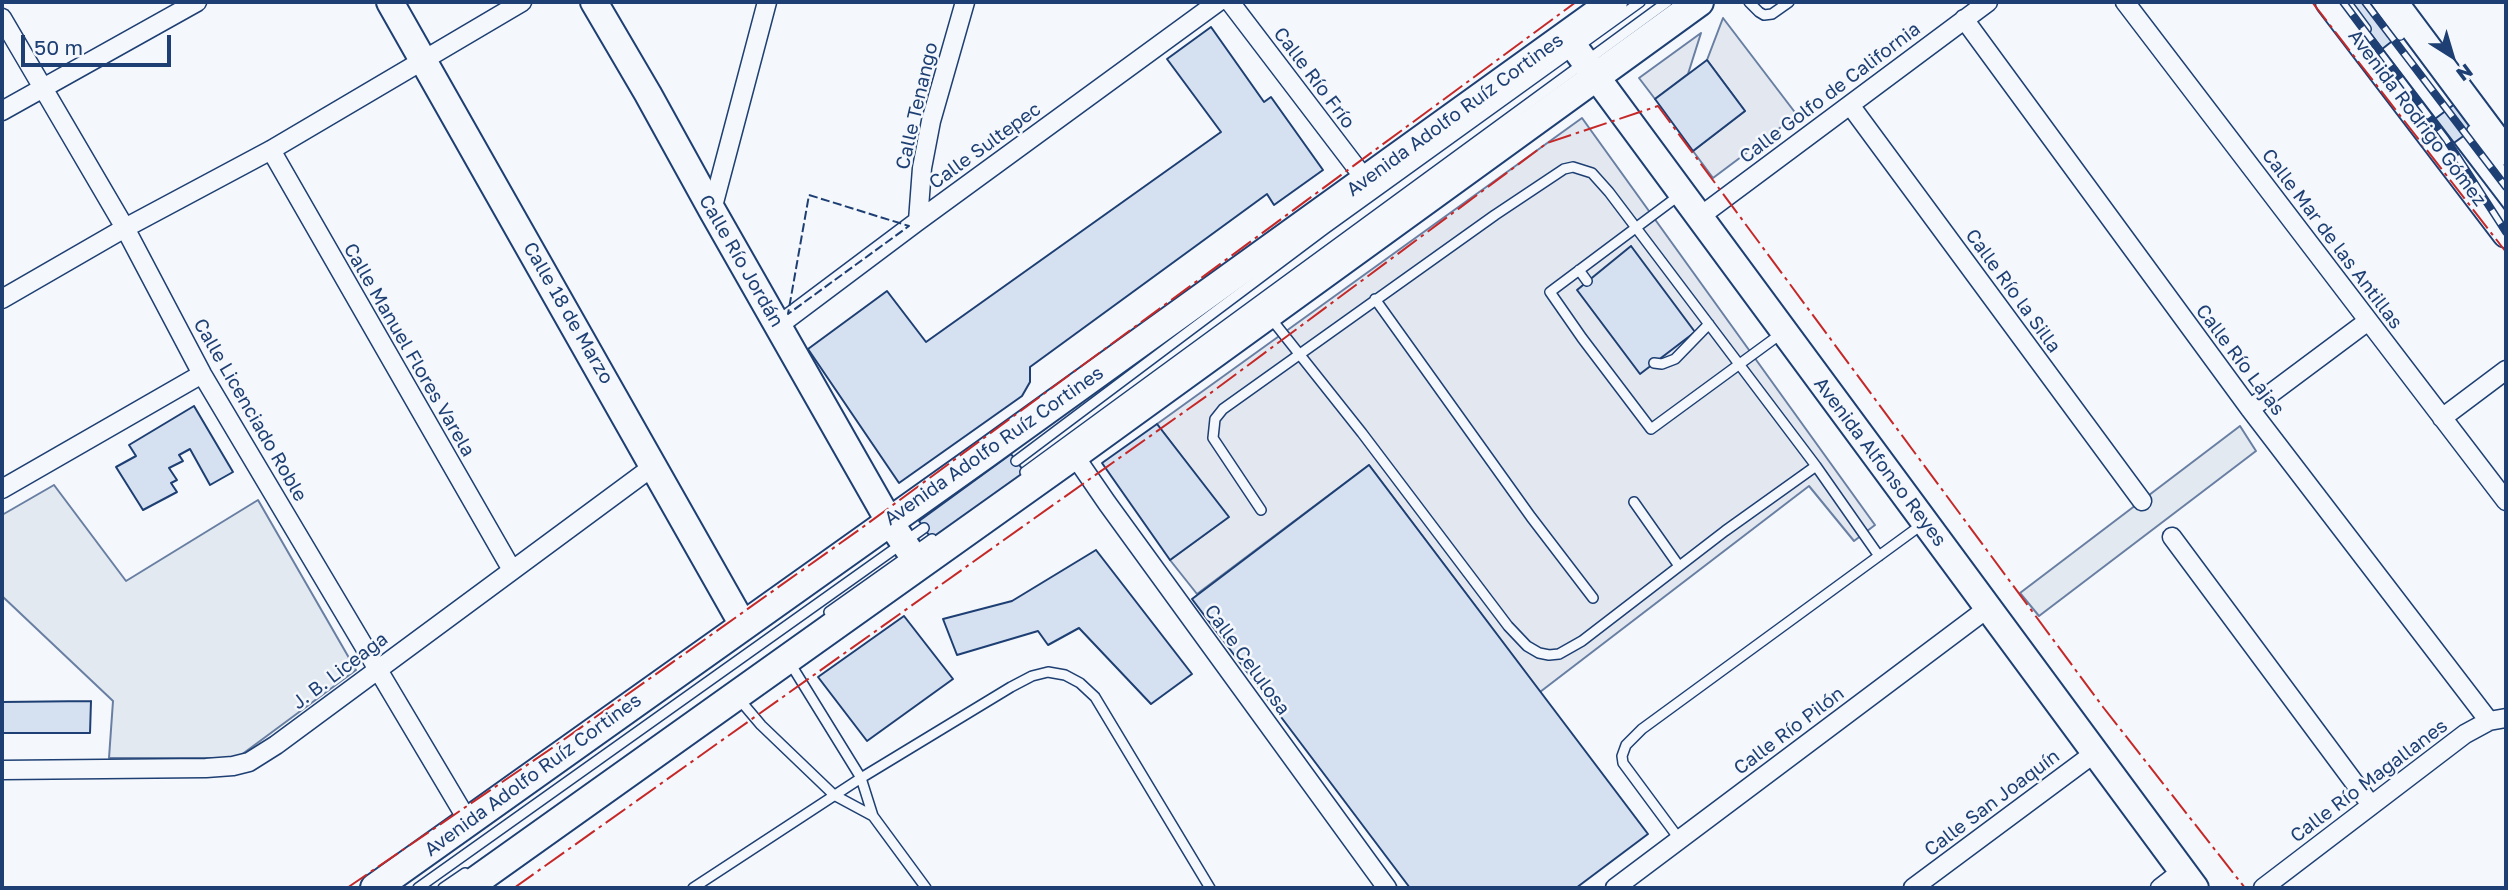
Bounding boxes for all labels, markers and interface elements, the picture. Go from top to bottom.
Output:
street label: Calle Golfo de California [1735,18,1925,168]
scale bar [24,21,175,65]
north arrow [2417,21,2487,91]
street label: Calle Río Frío [1269,23,1359,133]
street label: Avenida Rodrigo Gómez [2343,25,2491,211]
street label: Avenida Adolfo Ruíz Cortines [1342,29,1568,201]
text: 50 m [34,34,83,60]
street label: Calle Tenango [891,40,943,172]
text: N [2452,60,2478,87]
street label: Calle Sultepec [925,98,1045,194]
street label: Calle Mar de las Antillas [2257,144,2407,334]
street label: Calle Río Jordán [694,191,788,331]
street label: Calle Río la Silla [1960,225,2066,357]
street label: Calle 18 de Marzo [518,238,618,388]
street label: Calle Manuel Flores Varela [338,239,480,461]
street label: Calle Río Lajas [2191,300,2289,420]
street label: Calle Licenciado Roble [188,315,312,505]
street label: Avenida Adolfo Ruíz Cortines [880,361,1108,531]
street label: Avenida Alfonso Reyes [1809,373,1951,551]
street label: Calle Celulosa [1199,600,1295,720]
street label: J. B. Liceaga [288,628,392,714]
street label: Calle Río Pilón [1729,682,1849,780]
street label: Avenida Adolfo Ruíz Cortines [420,689,646,861]
street label: Calle Río Magallanes [2286,715,2452,847]
street label: Calle San Joaquín [1920,745,2064,861]

